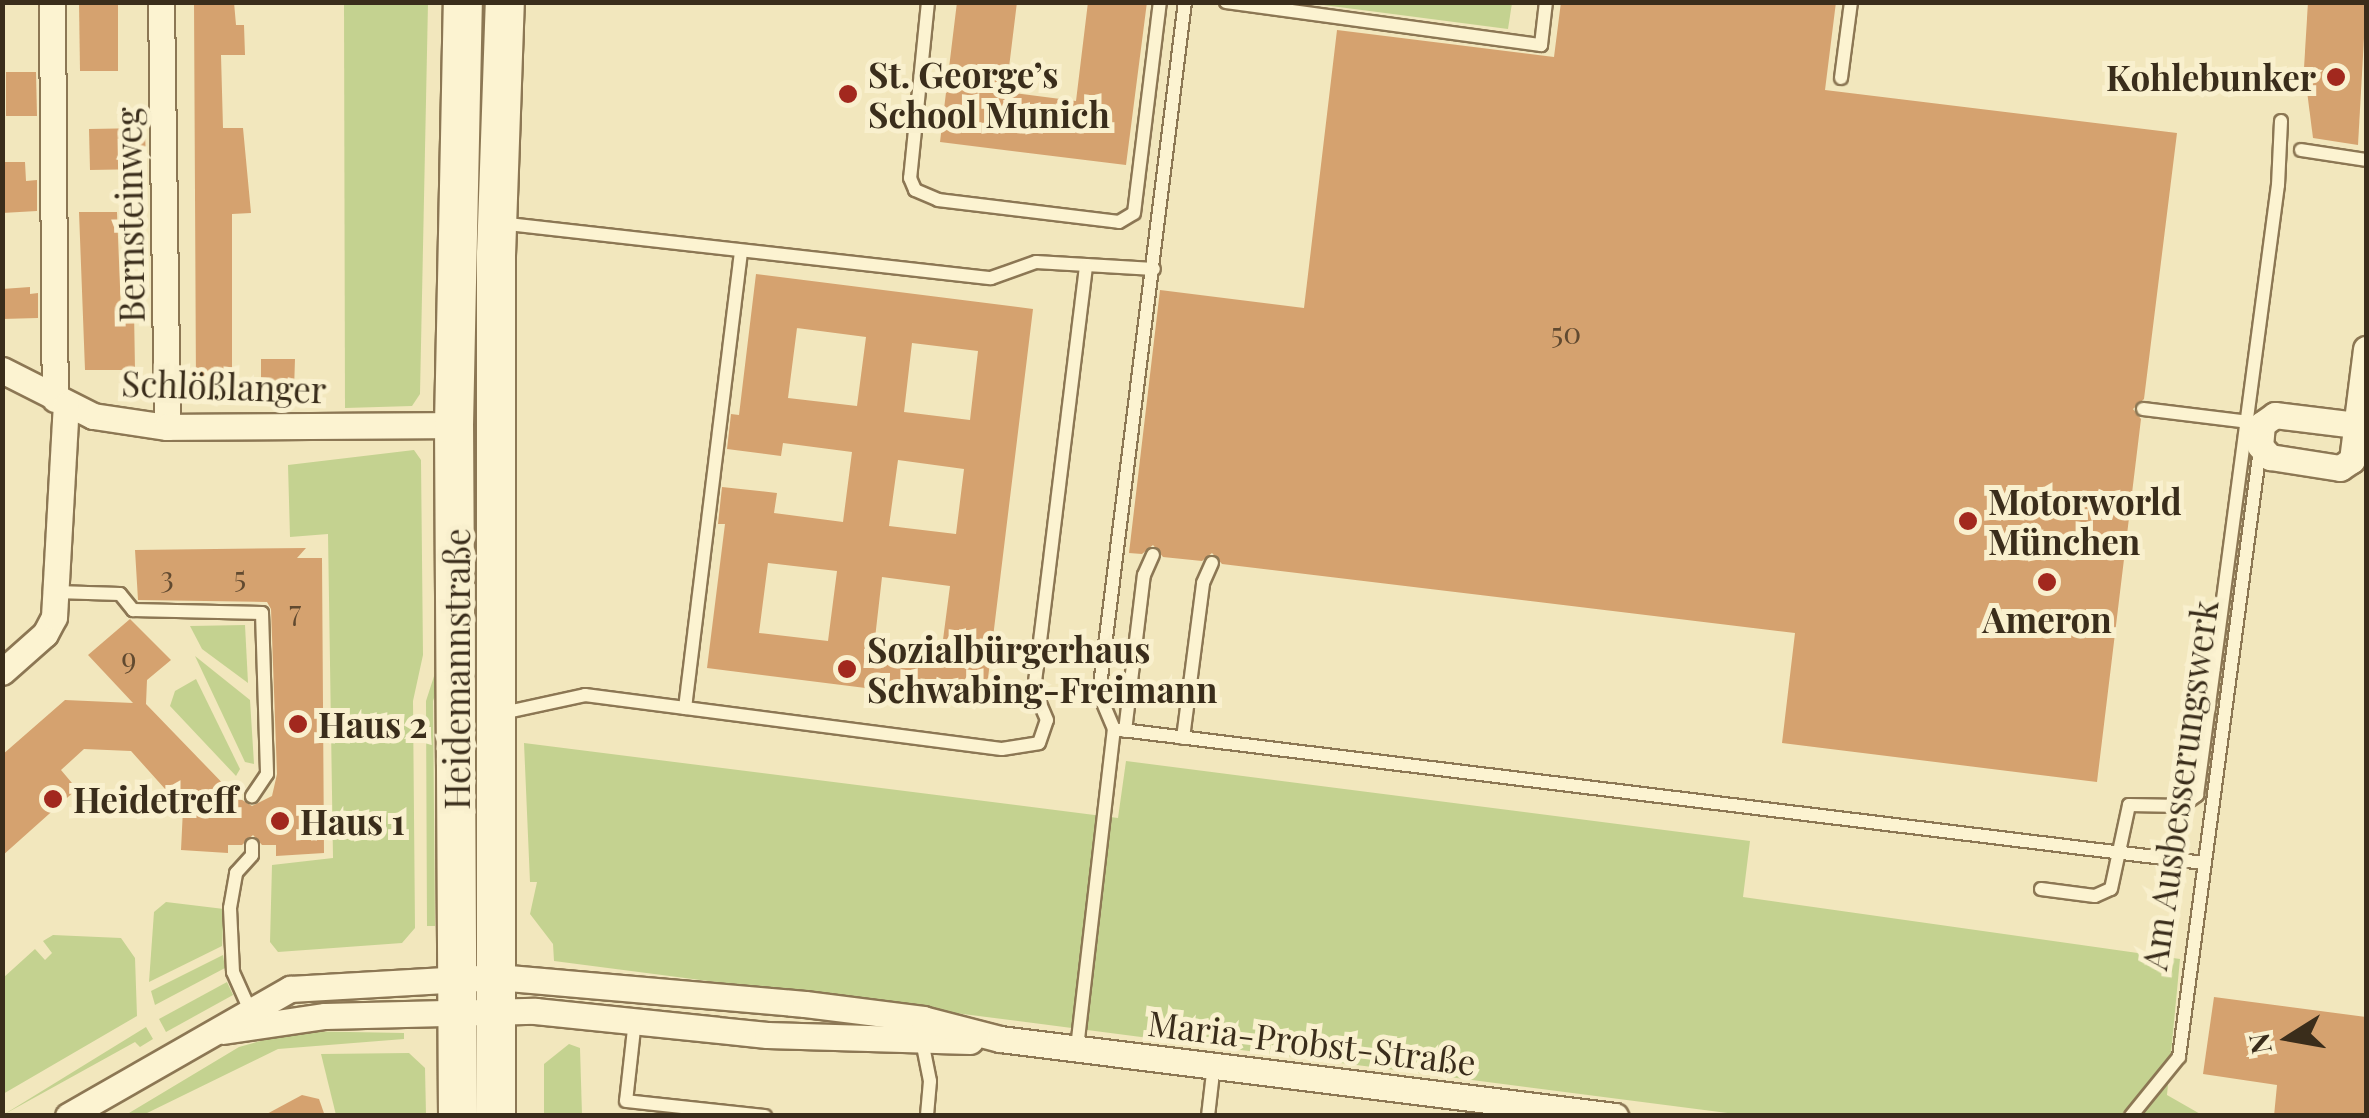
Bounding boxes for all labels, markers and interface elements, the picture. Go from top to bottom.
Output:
place label: St. George’s School Munich [868,53,1110,135]
place label: Kohlebunker [2106,56,2316,98]
marker: Kohlebunker [2325,66,2347,88]
marker: St. George’s School Munich [837,83,859,105]
street label: Bernsteinweg [106,107,152,323]
house number: 50 [1551,314,1581,350]
street label: Schlößlanger [121,361,327,411]
place label: Motorworld München [1988,480,2182,562]
marker: Motorworld München [1957,510,1979,532]
street label: Heidemannstraße [435,528,477,810]
house number: 3 [160,558,174,594]
house number: 5 [234,558,246,594]
marker: Ameron [2036,571,2058,593]
house number: 7 [289,592,301,628]
street label: Am Ausbesserungswerk [2132,597,2226,973]
place label: Ameron [1982,598,2112,640]
place label: Sozialbürgerhaus Schwabing-Freimann [867,628,1218,710]
house number: 9 [121,639,137,675]
marker: Sozialbürgerhaus Schwabing-Freimann [836,658,858,680]
place label: Haus 2 [318,703,428,745]
marker: Haus 2 [287,713,309,735]
place label: Heidetreff [73,778,237,820]
marker: Heidetreff [42,788,64,810]
place label: Haus 1 [300,800,405,842]
marker: Haus 1 [269,810,291,832]
north arrow [2239,988,2339,1088]
street label: Maria-Probst-Straße [1146,1001,1478,1083]
text: N [2239,1030,2279,1057]

